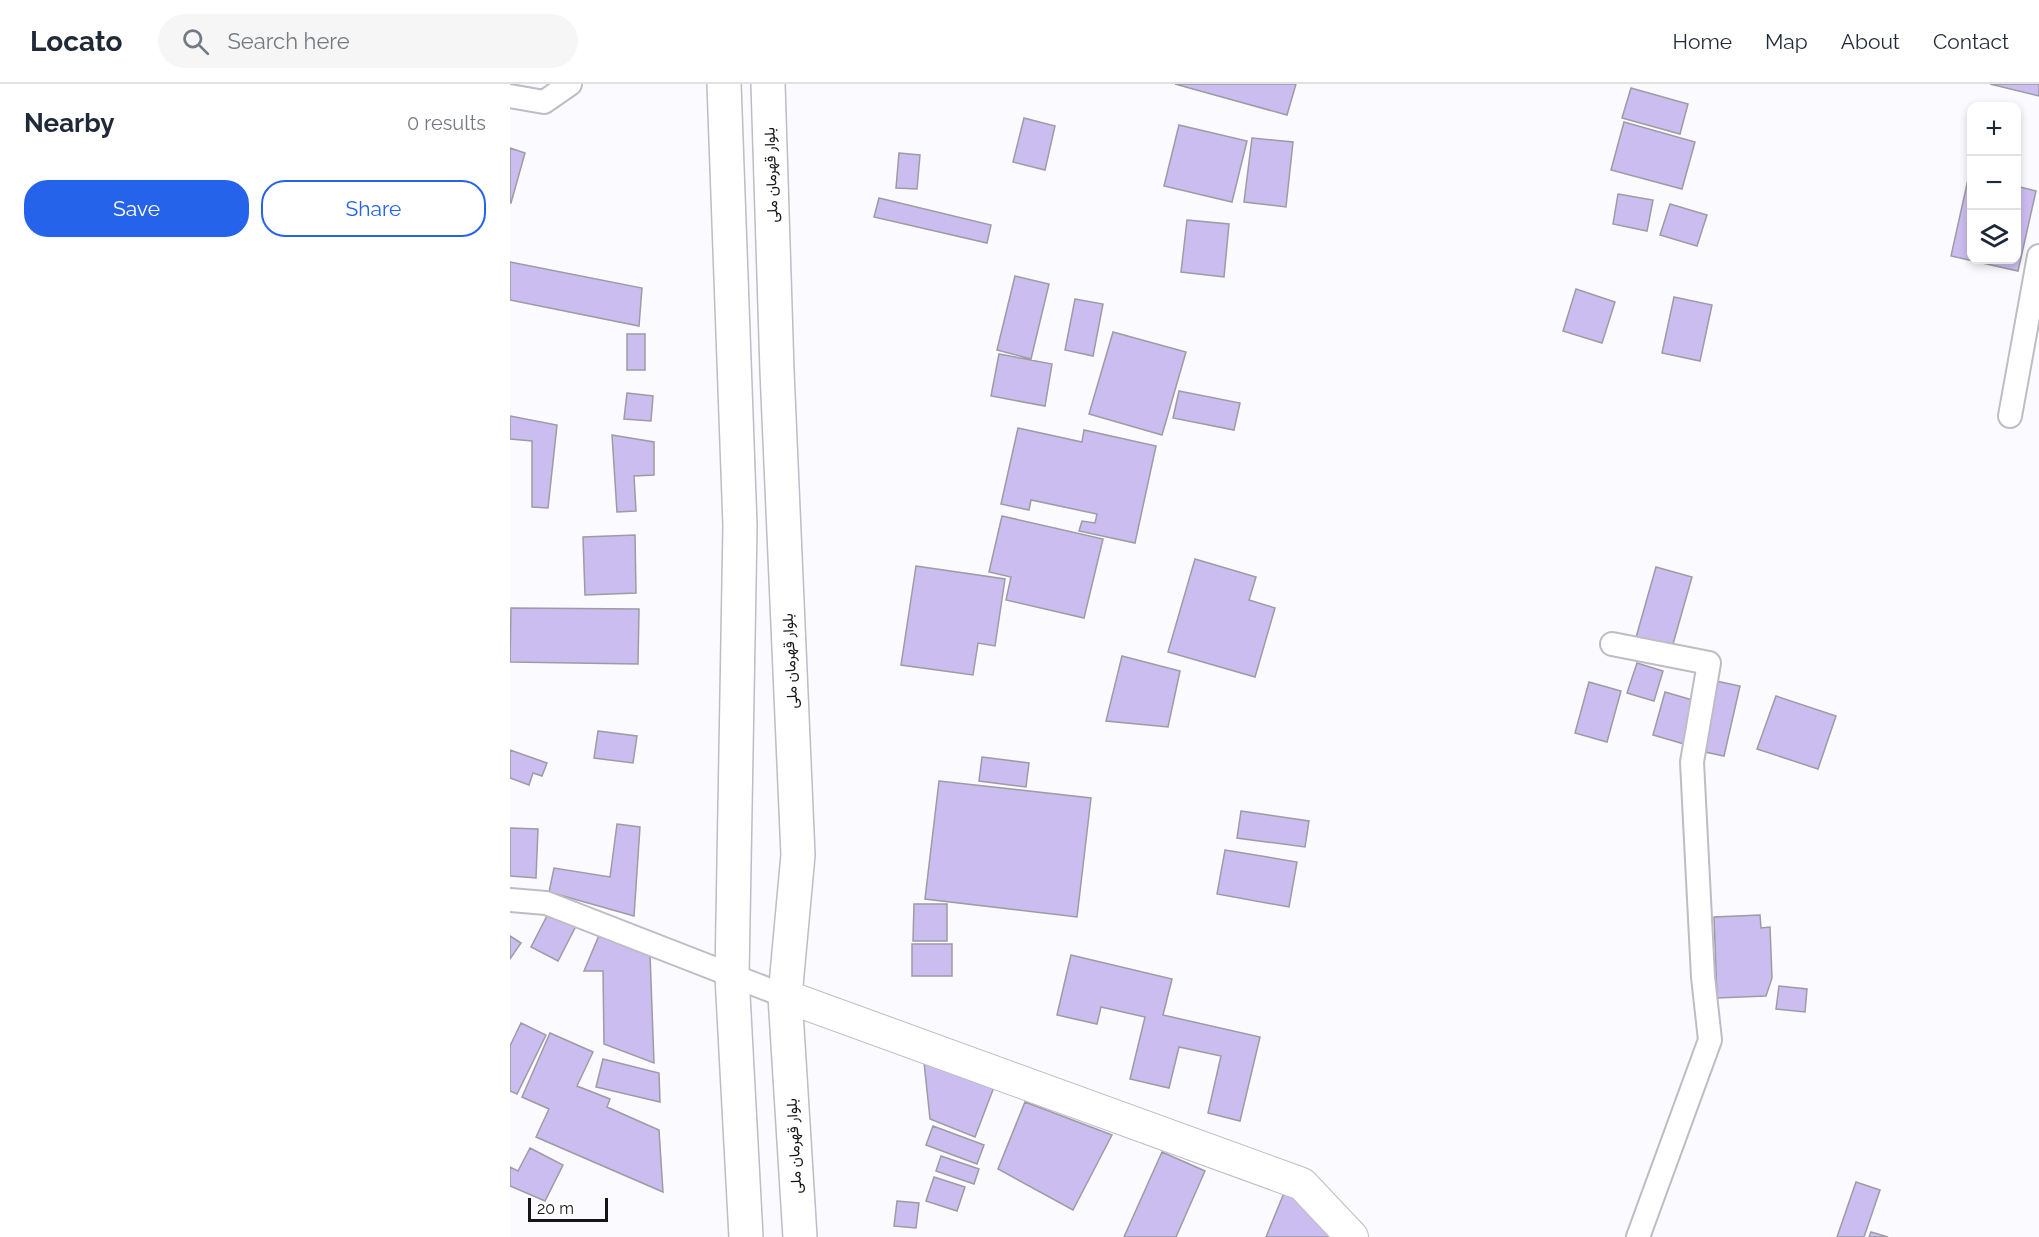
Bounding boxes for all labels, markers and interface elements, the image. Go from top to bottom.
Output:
search box [158,14,578,68]
text: Locato [30,25,122,58]
icon: search [179,25,212,58]
text: Search here [227,28,350,54]
text: Home [1673,29,1732,54]
text: Map [1765,29,1808,54]
text: About [1841,29,1900,54]
text: Contact [1933,29,2009,54]
map controls [1967,102,2021,264]
button: + [1967,102,2021,156]
text: Nearby [24,108,114,138]
text: 0 results [407,111,486,135]
street label: بلوار قهرمان ملی [760,127,783,223]
button: − [1967,156,2021,210]
button: Save [24,180,249,237]
button: Share [261,180,486,237]
button: layers [1967,210,2021,264]
street label: بلوار قهرمان ملی [779,613,802,709]
street label: بلوار قهرمان ملی [783,1098,806,1194]
scale bar [528,1195,608,1222]
text: 20 m [537,1199,574,1218]

